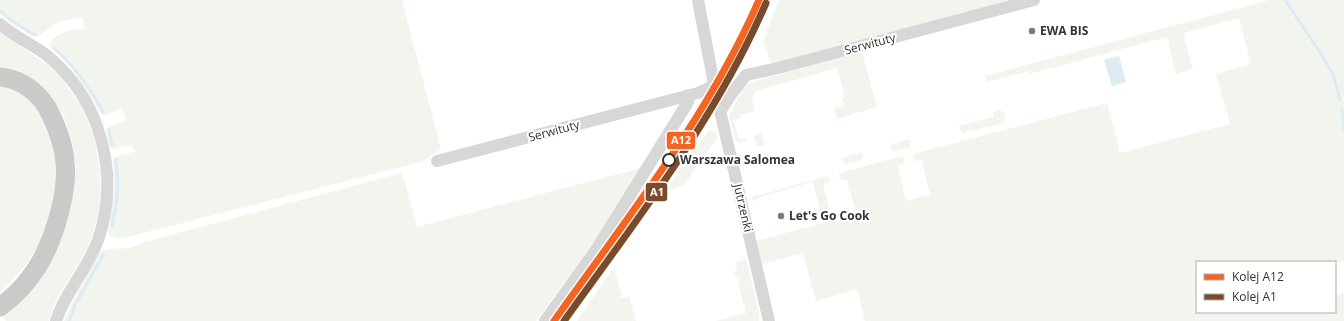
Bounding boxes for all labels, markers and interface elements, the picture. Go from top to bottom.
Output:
place label: EWA BIS [1040,22,1089,39]
marker: EWA BIS [1027,26,1037,36]
street label: Serwituty [842,28,898,59]
street label: Serwituty [526,115,582,146]
line badge: A12 [666,131,696,150]
text: A12 [671,132,691,147]
place label: Warszawa Salomea [680,151,795,168]
marker: Warszawa Salomea [662,153,676,167]
street label: Jutrzenki [729,181,757,234]
line badge: A1 [645,182,668,202]
text: A1 [650,184,664,199]
place label: Let's Go Cook [789,207,870,224]
marker: Let's Go Cook [776,211,786,221]
legend [1196,261,1336,313]
text: Kolej A12 [1232,268,1284,285]
text: Kolej A1 [1232,288,1277,305]

